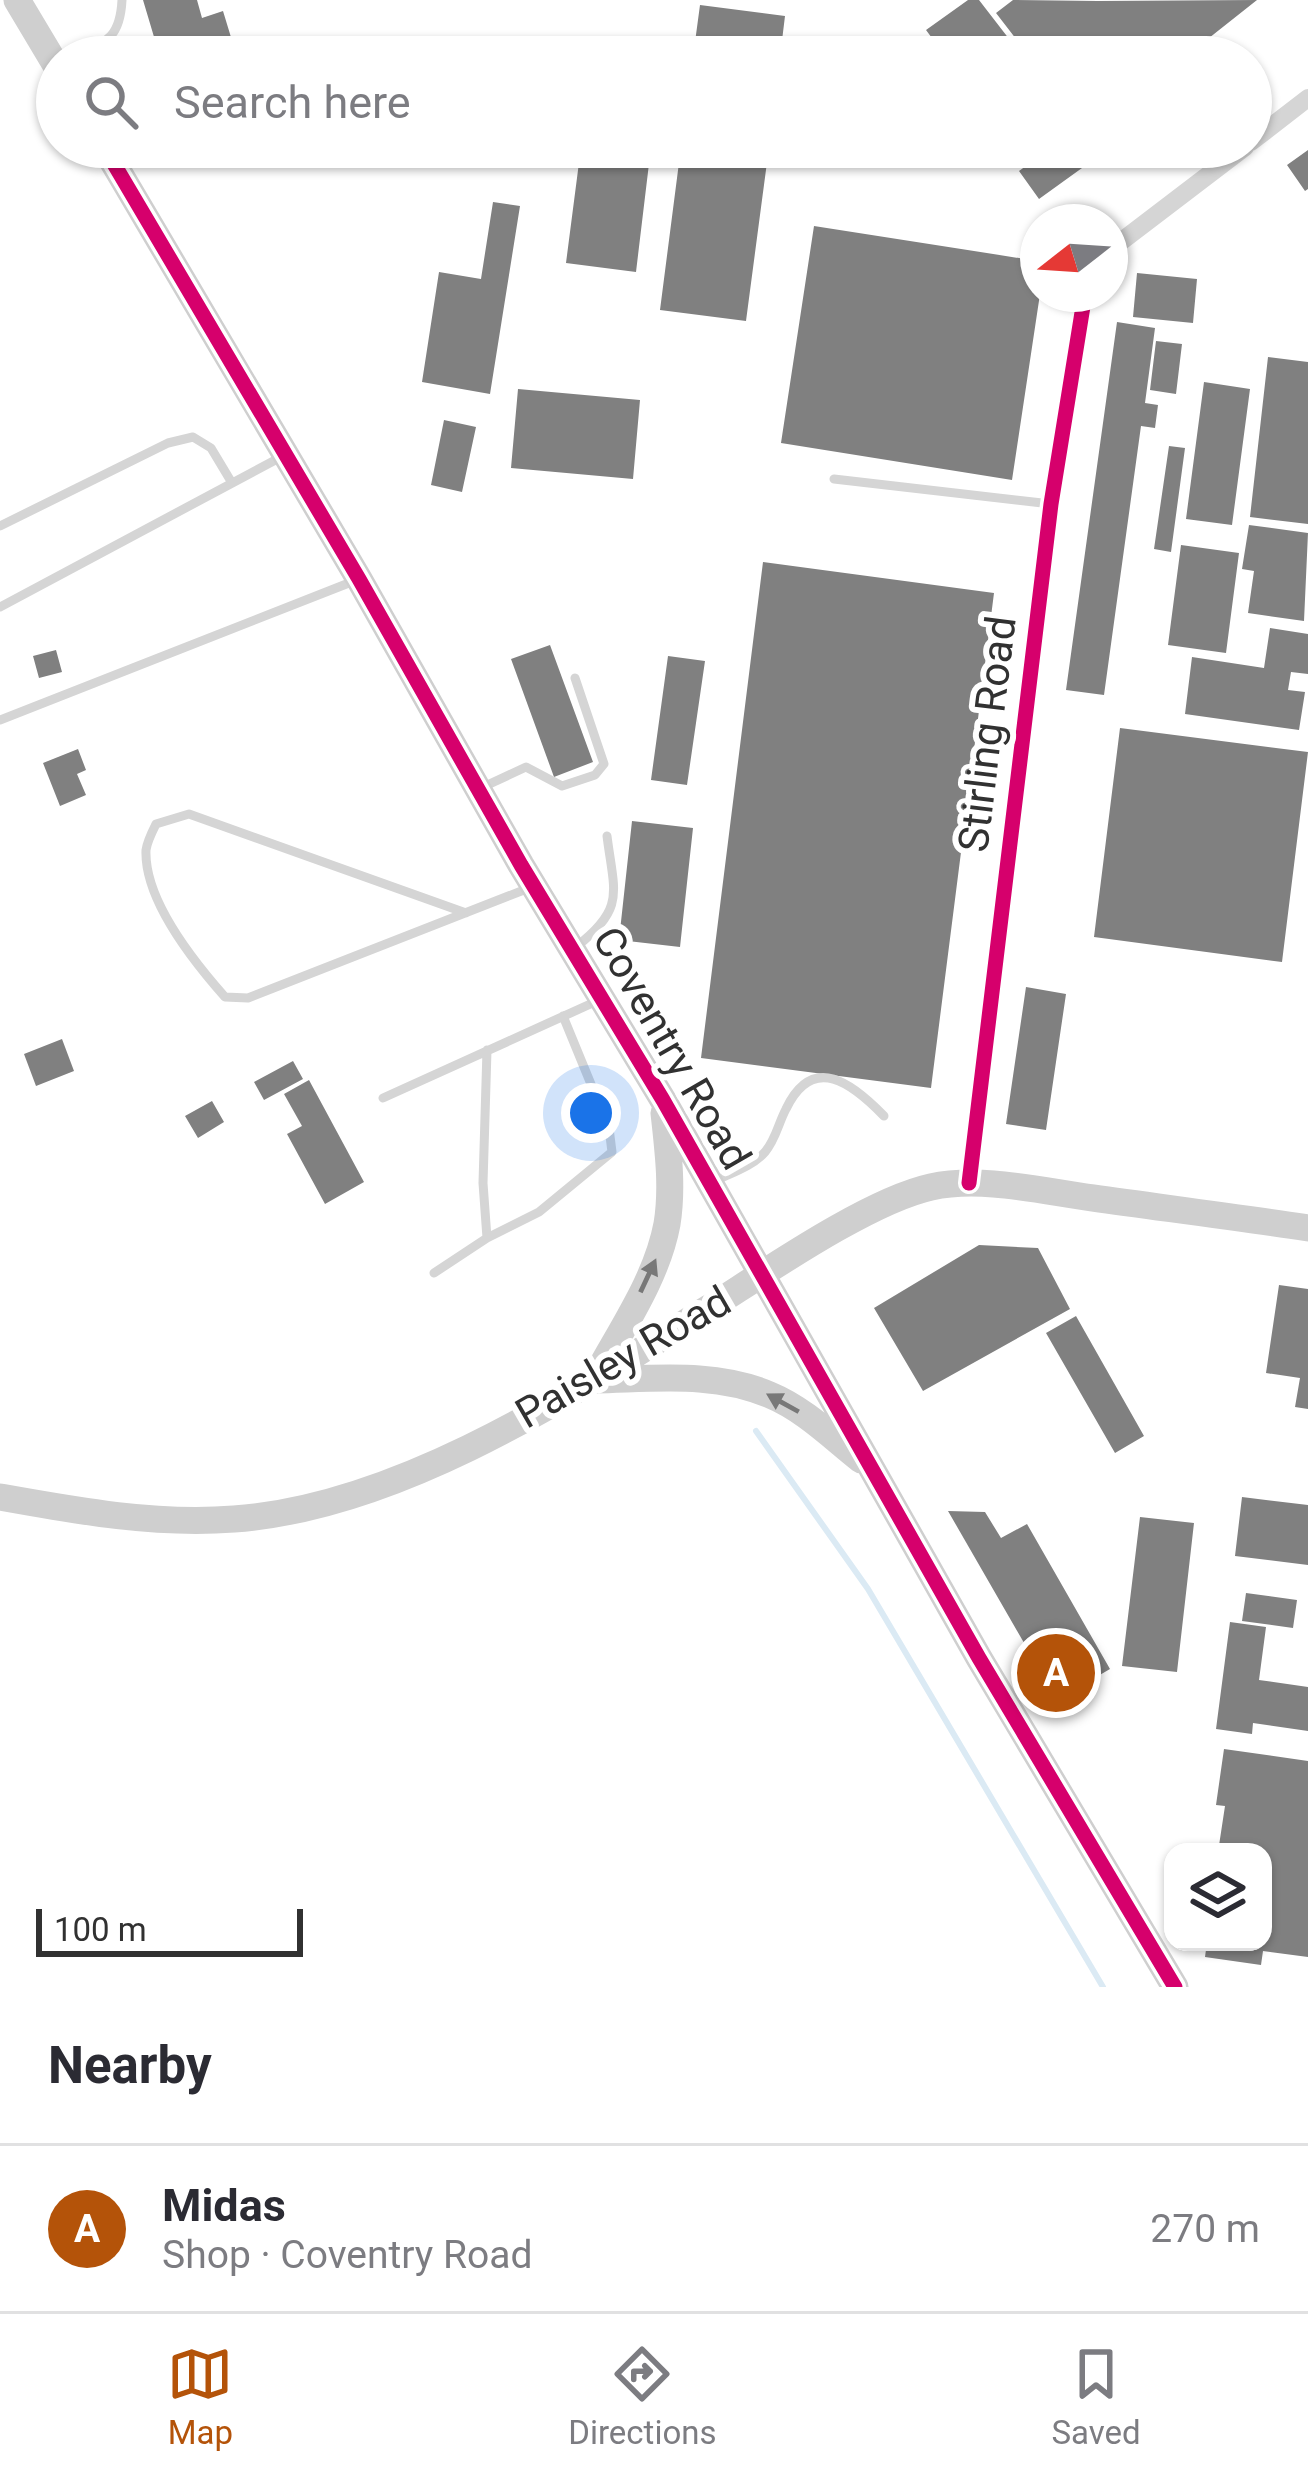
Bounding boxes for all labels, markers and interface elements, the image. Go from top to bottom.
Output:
search box [36,36,1272,168]
icon: search [78,69,144,135]
text: Search here [174,76,411,129]
north arrow [1020,204,1128,312]
street label: Stirling Road [948,613,1026,855]
street label: Coventry Road [583,918,761,1178]
your location [561,1083,621,1143]
one-way arrow [638,1258,658,1293]
street label: Paisley Road [507,1276,739,1438]
one-way arrow [766,1393,801,1414]
pin: A [1017,1628,1095,1718]
map controls [1164,1843,1272,1951]
button: layers [1164,1843,1272,1951]
scale bar [36,1903,303,1956]
text: 100 m [54,1910,147,1949]
text: Nearby [48,2036,212,2095]
text: Midas [162,2179,286,2232]
text: A [74,2206,100,2252]
text: 270 m [1150,2206,1260,2252]
text: Shop · Coventry Road [162,2232,532,2278]
tab: Map [167,2341,233,2452]
tab: Directions [568,2341,717,2452]
tab: Saved [1051,2341,1141,2452]

